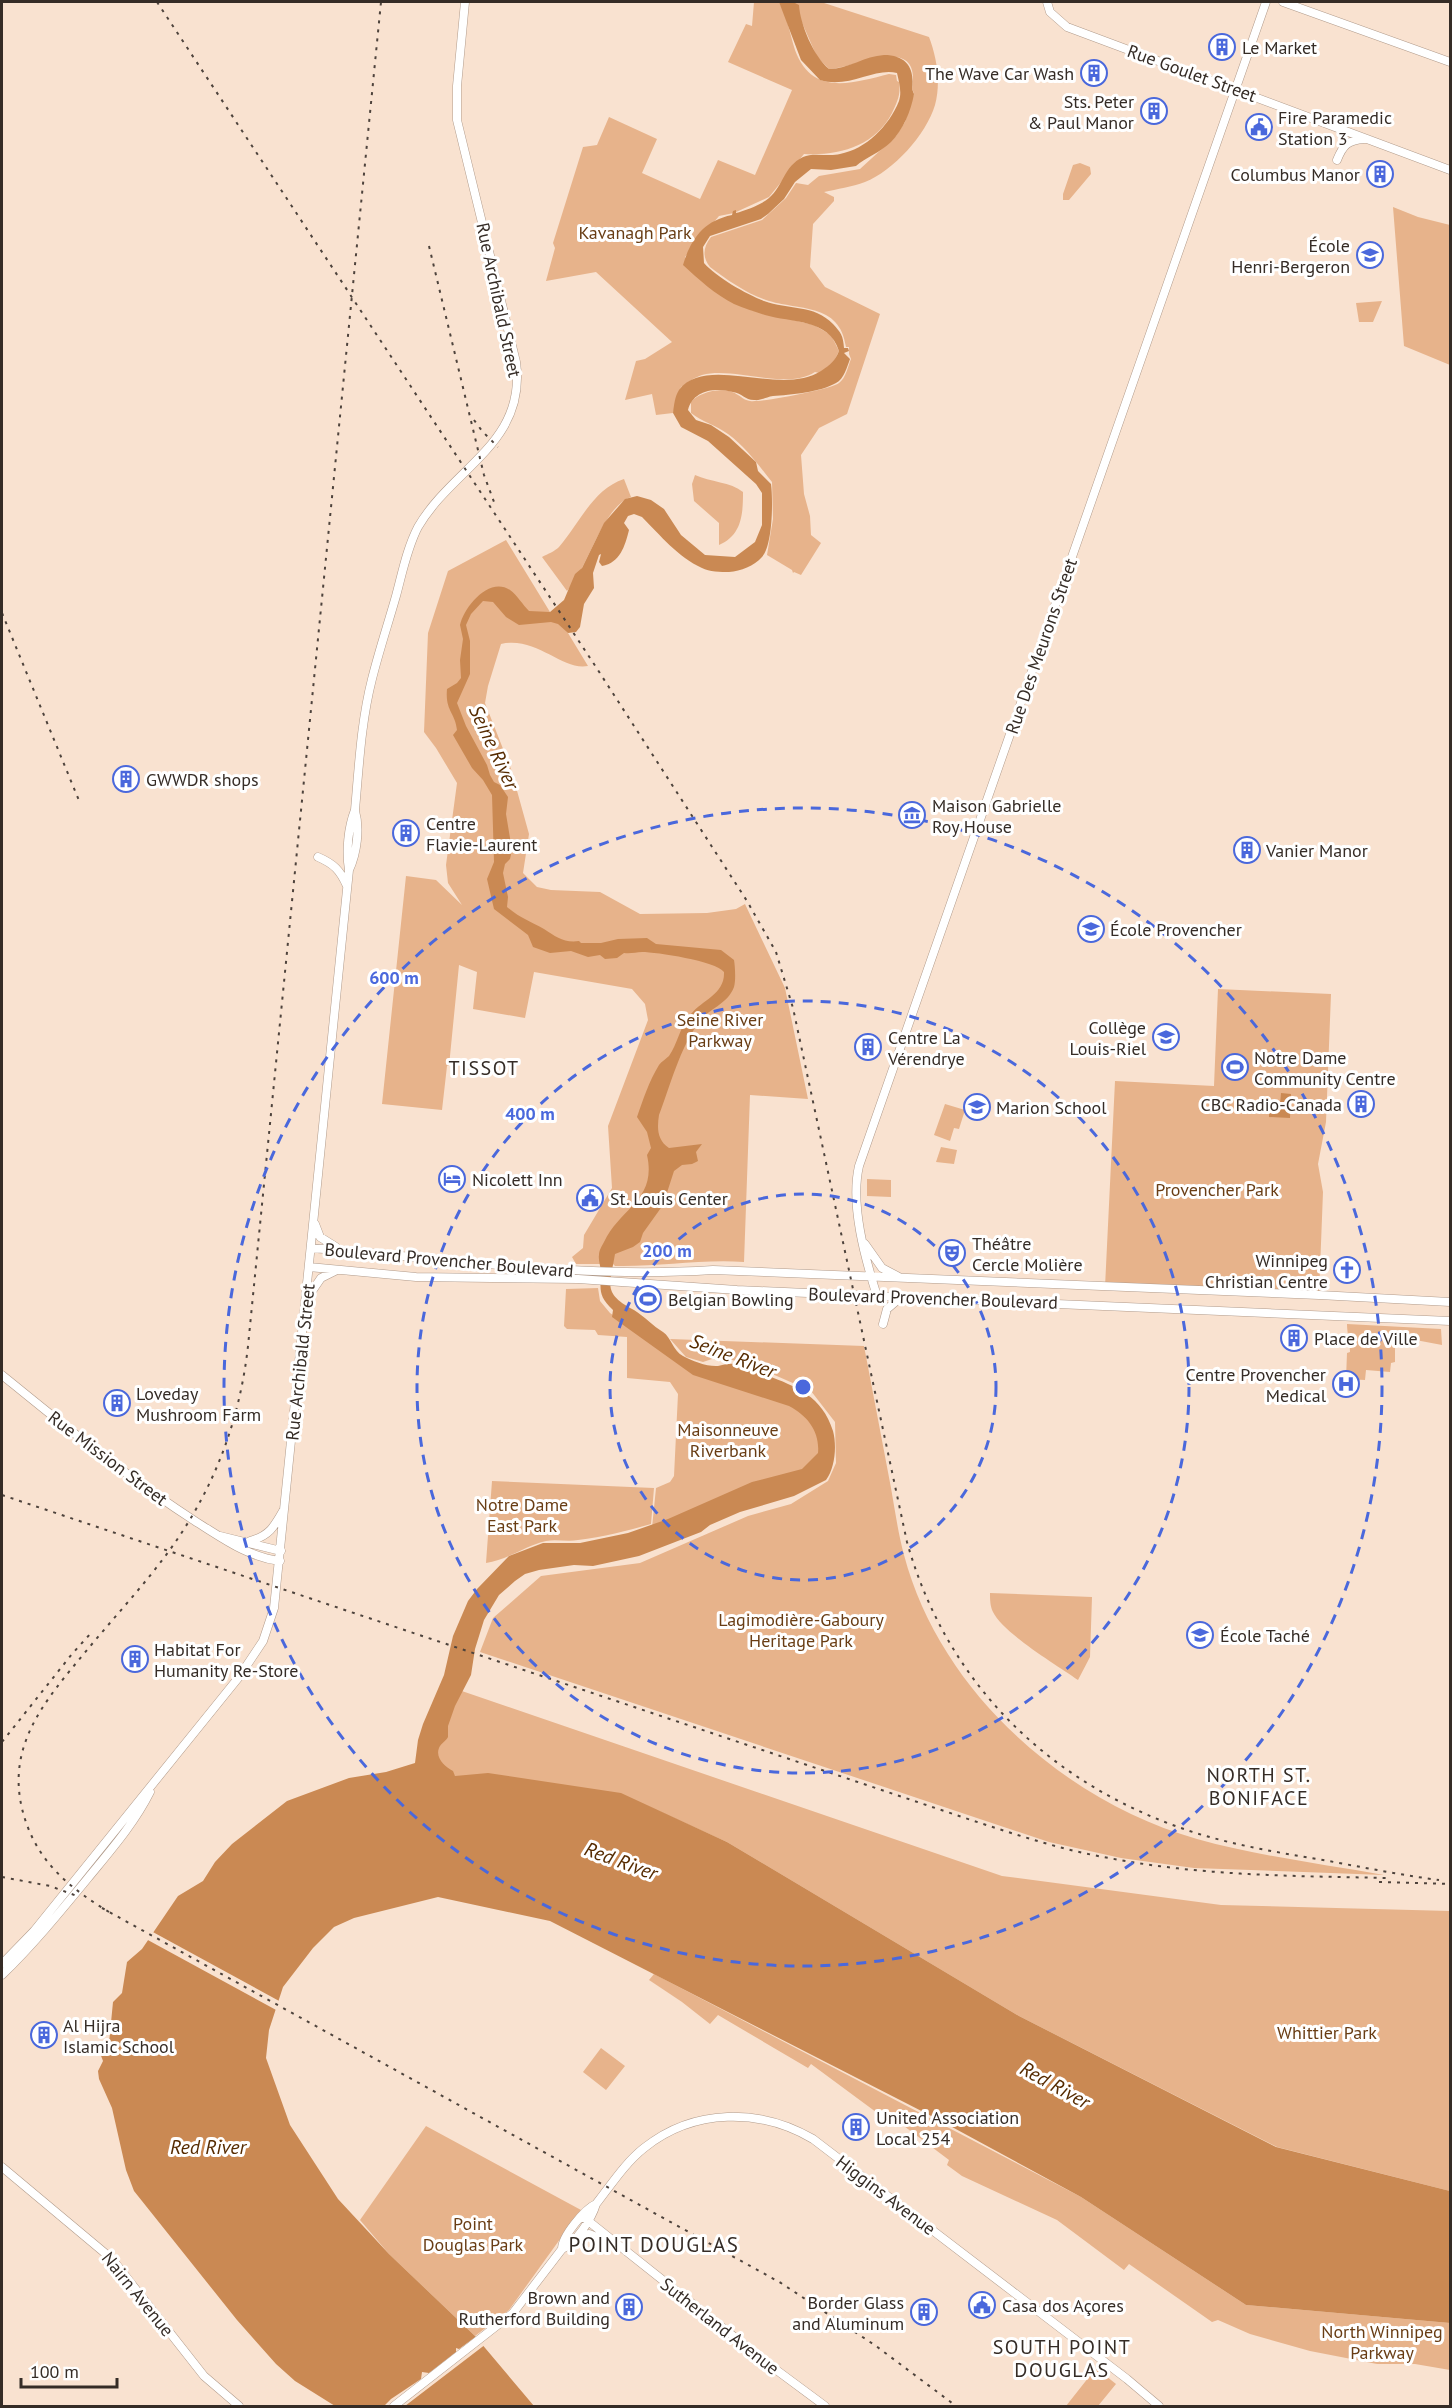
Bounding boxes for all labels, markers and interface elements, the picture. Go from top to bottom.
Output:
building icon: Le Market [1207,32,1237,62]
place label: Le Market [1242,36,1317,59]
street label: Rue Goulet Street [1124,39,1260,107]
building icon: The Wave Car Wash [1079,58,1109,88]
place label: The Wave Car Wash [925,62,1074,85]
place label: Sts. Peter & Paul Manor [1028,90,1134,134]
building icon: Sts. Peter & Paul Manor [1139,96,1169,126]
place label: Fire Paramedic Station 3 [1278,106,1392,150]
public building icon: Fire Paramedic Station 3 [1244,112,1274,142]
building icon: Columbus Manor [1365,159,1395,189]
place label: Columbus Manor [1231,163,1360,186]
street label: Rue Archibald Street [471,221,527,379]
park label: Kavanagh Park [578,221,692,244]
place label: École Henri-Bergeron [1231,234,1350,278]
school or university icon: École Henri-Bergeron [1355,240,1385,270]
street label: Rue Des Meurons Street [1000,555,1082,737]
water label: Seine River [463,701,525,795]
building icon: GWWDR shops [111,764,141,794]
place label: GWWDR shops [146,768,259,791]
place label: Maison Gabrielle Roy House [932,794,1061,838]
museum icon: Maison Gabrielle Roy House [897,800,927,830]
place label: Centre Flavie-Laurent [426,812,537,856]
building icon: Centre Flavie-Laurent [391,818,421,848]
building icon: Vanier Manor [1232,835,1262,865]
place label: Vanier Manor [1265,839,1368,862]
school or university icon: École Provencher [1076,914,1106,944]
place label: École Provencher [1110,918,1242,941]
text: 600 m [369,966,419,989]
park label: Seine River Parkway [677,1008,763,1052]
place label: Collège Louis-Riel [1070,1016,1147,1060]
school or university icon: Collège Louis-Riel [1151,1022,1181,1052]
place label: Centre La Vérendrye [887,1026,965,1070]
building icon: Centre La Vérendrye [853,1032,883,1062]
place label: Notre Dame Community Centre [1254,1046,1396,1090]
sports icon: Notre Dame Community Centre [1220,1052,1250,1082]
district label: TISSOT [449,1055,519,1081]
building icon: CBC Radio-Canada [1346,1089,1376,1119]
school or university icon: Marion School [962,1092,992,1122]
place label: CBC Radio-Canada [1200,1093,1342,1116]
place label: Marion School [996,1096,1107,1119]
text: 400 m [505,1102,555,1125]
hotel icon: Nicolett Inn [437,1164,467,1194]
place label: Nicolett Inn [472,1168,563,1191]
park label: Provencher Park [1155,1178,1279,1201]
public building icon: St. Louis Center [575,1183,605,1213]
place label: St. Louis Center [610,1187,728,1210]
place label: Théâtre Cercle Molière [972,1232,1083,1276]
street label: Boulevard Provencher Boulevard [324,1238,574,1282]
theatre icon: Théâtre Cercle Molière [937,1238,967,1268]
text: 200 m [642,1239,692,1262]
place label: Winnipeg Christian Centre [1205,1249,1328,1293]
church icon: Winnipeg Christian Centre [1332,1255,1362,1285]
street label: Boulevard Provencher Boulevard [808,1282,1058,1314]
street label: Rue Archibald Street [280,1283,320,1441]
sports icon: Belgian Bowling [633,1284,663,1314]
place label: Belgian Bowling [668,1288,794,1311]
building icon: Place de Ville [1279,1323,1309,1353]
place label: Place de Ville [1314,1327,1418,1350]
water label: Seine River [686,1328,781,1385]
place label: Centre Provencher Medical [1186,1363,1327,1407]
hospital icon: Centre Provencher Medical [1331,1369,1361,1399]
centre of rings [793,1377,813,1397]
place label: Loveday Mushroom Farm [136,1382,261,1426]
building icon: Loveday Mushroom Farm [102,1388,132,1418]
street label: Rue Mission Street [44,1406,172,1510]
park label: Maisonneuve Riverbank [677,1418,779,1462]
park label: Notre Dame East Park [476,1493,568,1537]
park label: Lagimodière-Gaboury Heritage Park [718,1608,884,1652]
school or university icon: École Taché [1185,1620,1215,1650]
place label: École Taché [1220,1624,1310,1647]
place label: Habitat For Humanity Re-Store [154,1638,299,1682]
building icon: Habitat For Humanity Re-Store [120,1644,150,1674]
district label: NORTH ST. BONIFACE [1206,1762,1312,1811]
water label: Red River [581,1836,662,1887]
place label: Al Hijra Islamic School [63,2014,175,2058]
building icon: Al Hijra Islamic School [29,2020,59,2050]
park label: Whittier Park [1277,2021,1377,2044]
water label: Red River [1016,2055,1096,2115]
place label: United Association Local 254 [876,2106,1019,2150]
building icon: United Association Local 254 [841,2112,871,2142]
water label: Red River [170,2134,247,2160]
street label: Higgins Avenue [832,2150,940,2240]
park label: Point Douglas Park [423,2212,524,2256]
district label: POINT DOUGLAS [569,2231,739,2258]
street label: Nairn Avenue [97,2247,179,2341]
street label: Sutherland Avenue [656,2272,784,2380]
place label: Brown and Rutherford Building [458,2286,610,2330]
public building icon: Casa dos Açores [967,2290,997,2320]
place label: Border Glass and Aluminum [792,2291,904,2335]
building icon: Brown and Rutherford Building [614,2292,644,2322]
place label: Casa dos Açores [1002,2294,1124,2317]
building icon: Border Glass and Aluminum [909,2297,939,2327]
park label: North Winnipeg Parkway [1321,2320,1443,2364]
district label: SOUTH POINT DOUGLAS [993,2334,1131,2383]
scale bar [21,2351,117,2389]
text: 100 m [30,2360,79,2383]

